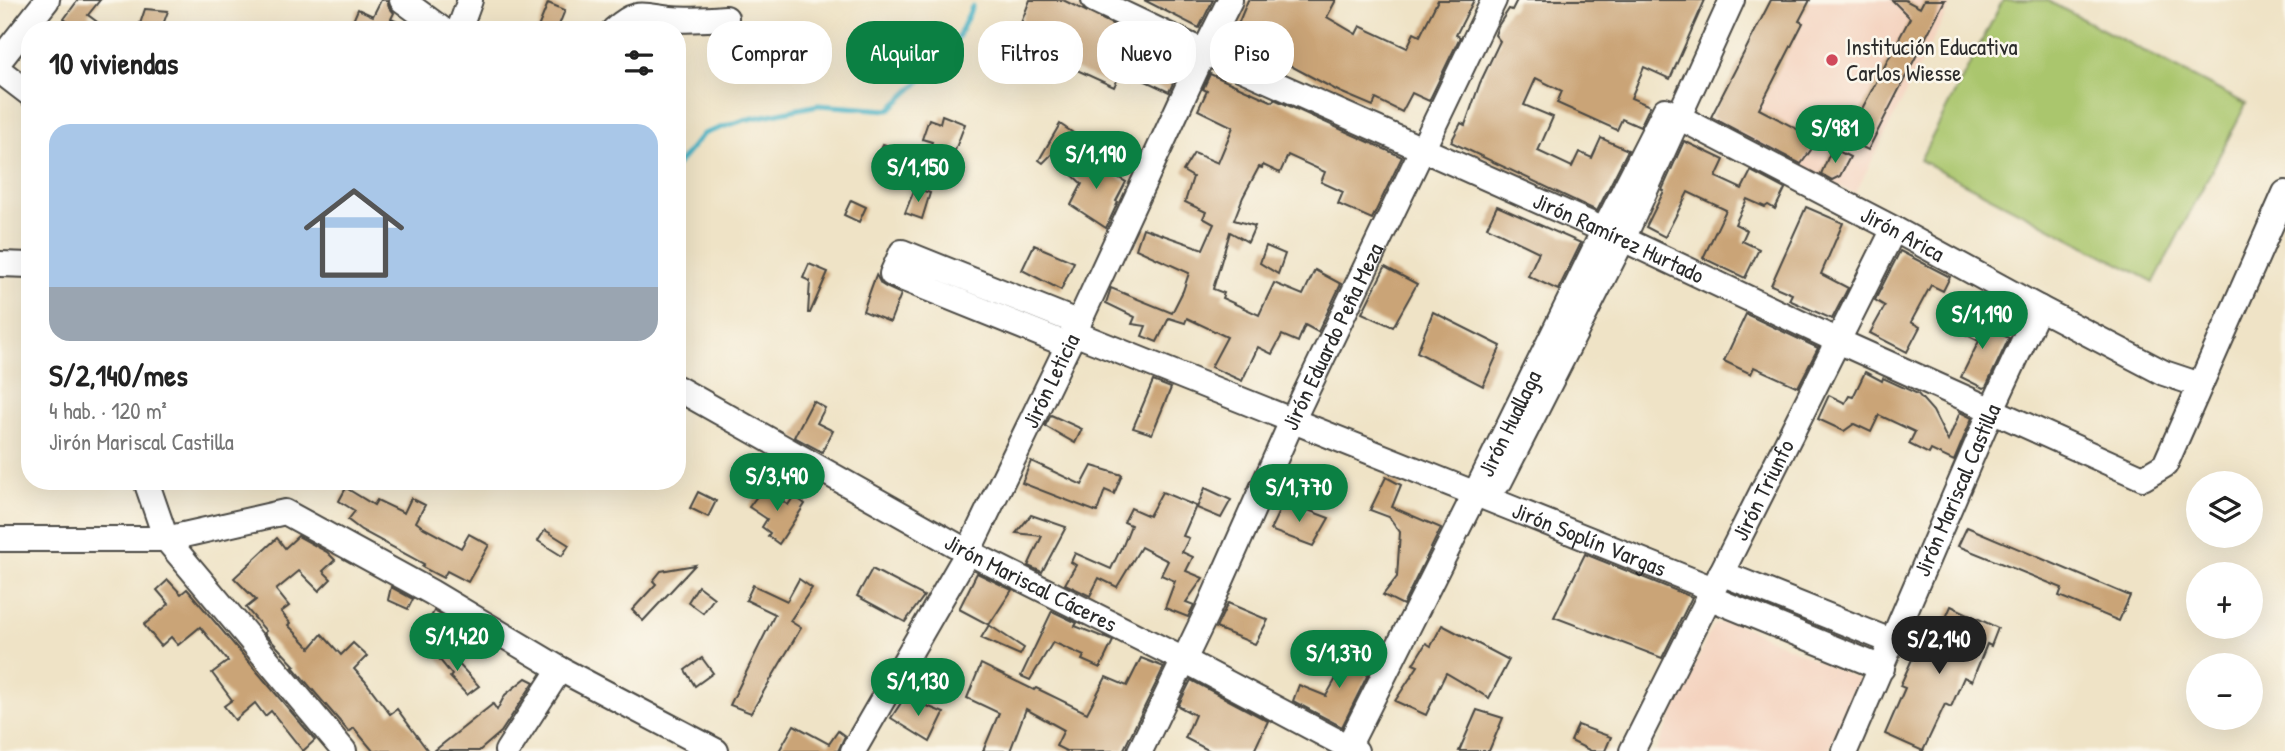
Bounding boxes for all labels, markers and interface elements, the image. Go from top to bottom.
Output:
chip: Comprar [707,21,832,84]
chip: Alquilar [846,21,964,84]
chip: Filtros [978,21,1083,84]
chip: Nuevo [1097,21,1196,84]
chip: Piso [1210,21,1294,84]
place label: Institución Educativa Carlos Wiesse [1846,31,2017,88]
text: 10 viviendas [49,43,178,83]
icon: filters [620,44,658,82]
marker: Institución Educativa Carlos Wiesse [1824,52,1840,68]
pin: S/981 [1786,106,1884,165]
text: S/981 [1811,112,1859,143]
pin: S/1,190 [1031,132,1161,191]
text: S/1,190 [1066,138,1126,169]
pin: S/1,150 [853,144,983,204]
text: S/1,150 [887,151,949,182]
icon: home [291,170,417,296]
street label: Jirón Ramírez Hurtado [1528,184,1709,290]
street label: Jirón Arica [1856,198,1950,269]
street label: Jirón Eduardo Peña Meza [1274,238,1390,435]
pin: S/1,190 [1917,292,2047,351]
text: S/1,190 [1952,298,2012,329]
street label: Jirón Leticia [1014,328,1086,433]
text: S/2,140/mes [49,355,188,395]
street label: Jirón Huallaga [1470,365,1548,482]
text: 4 hab. · 120 m² [49,395,167,426]
street label: Jirón Mariscal Castilla [1906,399,2007,581]
text: Jirón Mariscal Castilla [49,426,234,457]
street label: Jirón Triunfo [1724,434,1801,546]
pin: S/3,490 [712,454,842,513]
text: S/3,490 [746,460,808,491]
pin: S/1,770 [1234,464,1364,524]
text: S/1,770 [1266,471,1332,502]
map controls [2186,471,2263,730]
button: layers [2186,471,2263,548]
street label: Jirón Soplín Vargas [1508,494,1671,584]
street label: Jirón Mariscal Cáceres [939,526,1122,639]
button: + [2186,562,2263,639]
pin: S/1,420 [392,614,522,673]
pin: S/2,140 [1874,616,2004,676]
text: S/1,420 [426,620,488,651]
text: S/2,140 [1908,623,1970,654]
pin: S/1,370 [1274,630,1404,690]
text: S/1,370 [1306,637,1372,668]
button: − [2186,653,2263,730]
pin: S/1,130 [853,658,983,718]
text: S/1,130 [887,665,949,696]

